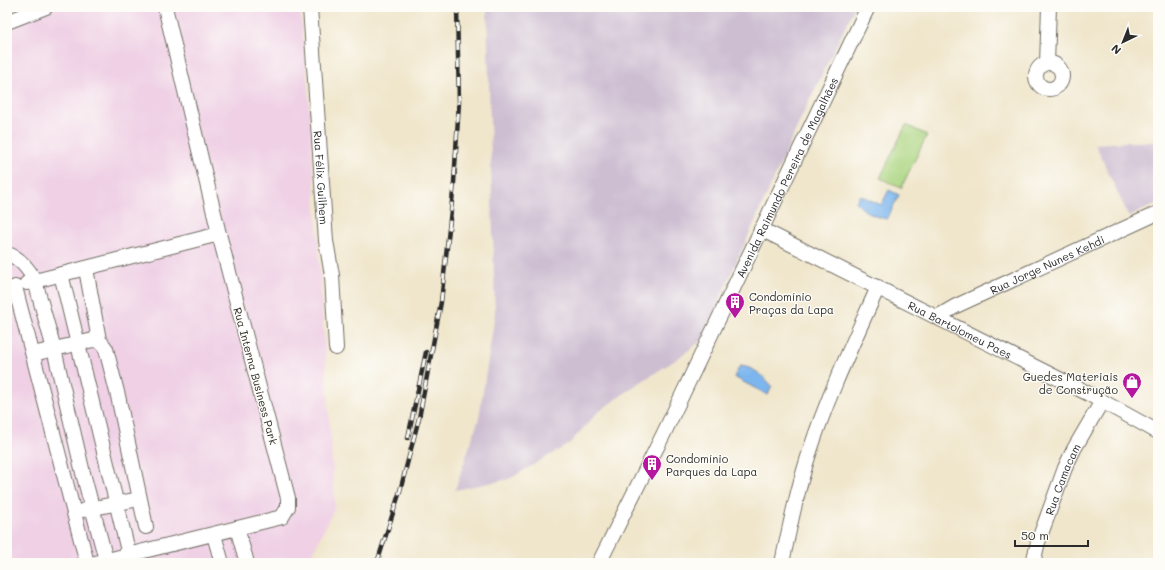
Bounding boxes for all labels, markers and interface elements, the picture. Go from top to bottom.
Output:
north arrow [1103,22,1143,62]
text: N [1108,41,1124,58]
street label: Avenida Raimundo Pereira de Magalhães [732,74,841,280]
street label: Rua Félix Guilhem [311,130,332,225]
street label: Rua Jorge Nunes Kehdi [987,231,1107,297]
place label: Condomínio Praças da Lapa [749,289,834,317]
building icon: Condomínio Praças da Lapa [724,291,746,319]
street label: Rua Bartolomeu Paes [906,297,1015,362]
street label: Rua Interna Business Park [230,306,282,446]
place label: Guedes Materiais de Construção [1023,369,1118,397]
shop icon: Guedes Materiais de Construção [1121,371,1143,399]
street label: Rua Camacam [1041,440,1083,517]
place label: Condomínio Parques da Lapa [666,451,758,479]
building icon: Condomínio Parques da Lapa [641,453,663,481]
scale bar [1015,522,1088,548]
text: 50 m [1021,527,1049,543]

